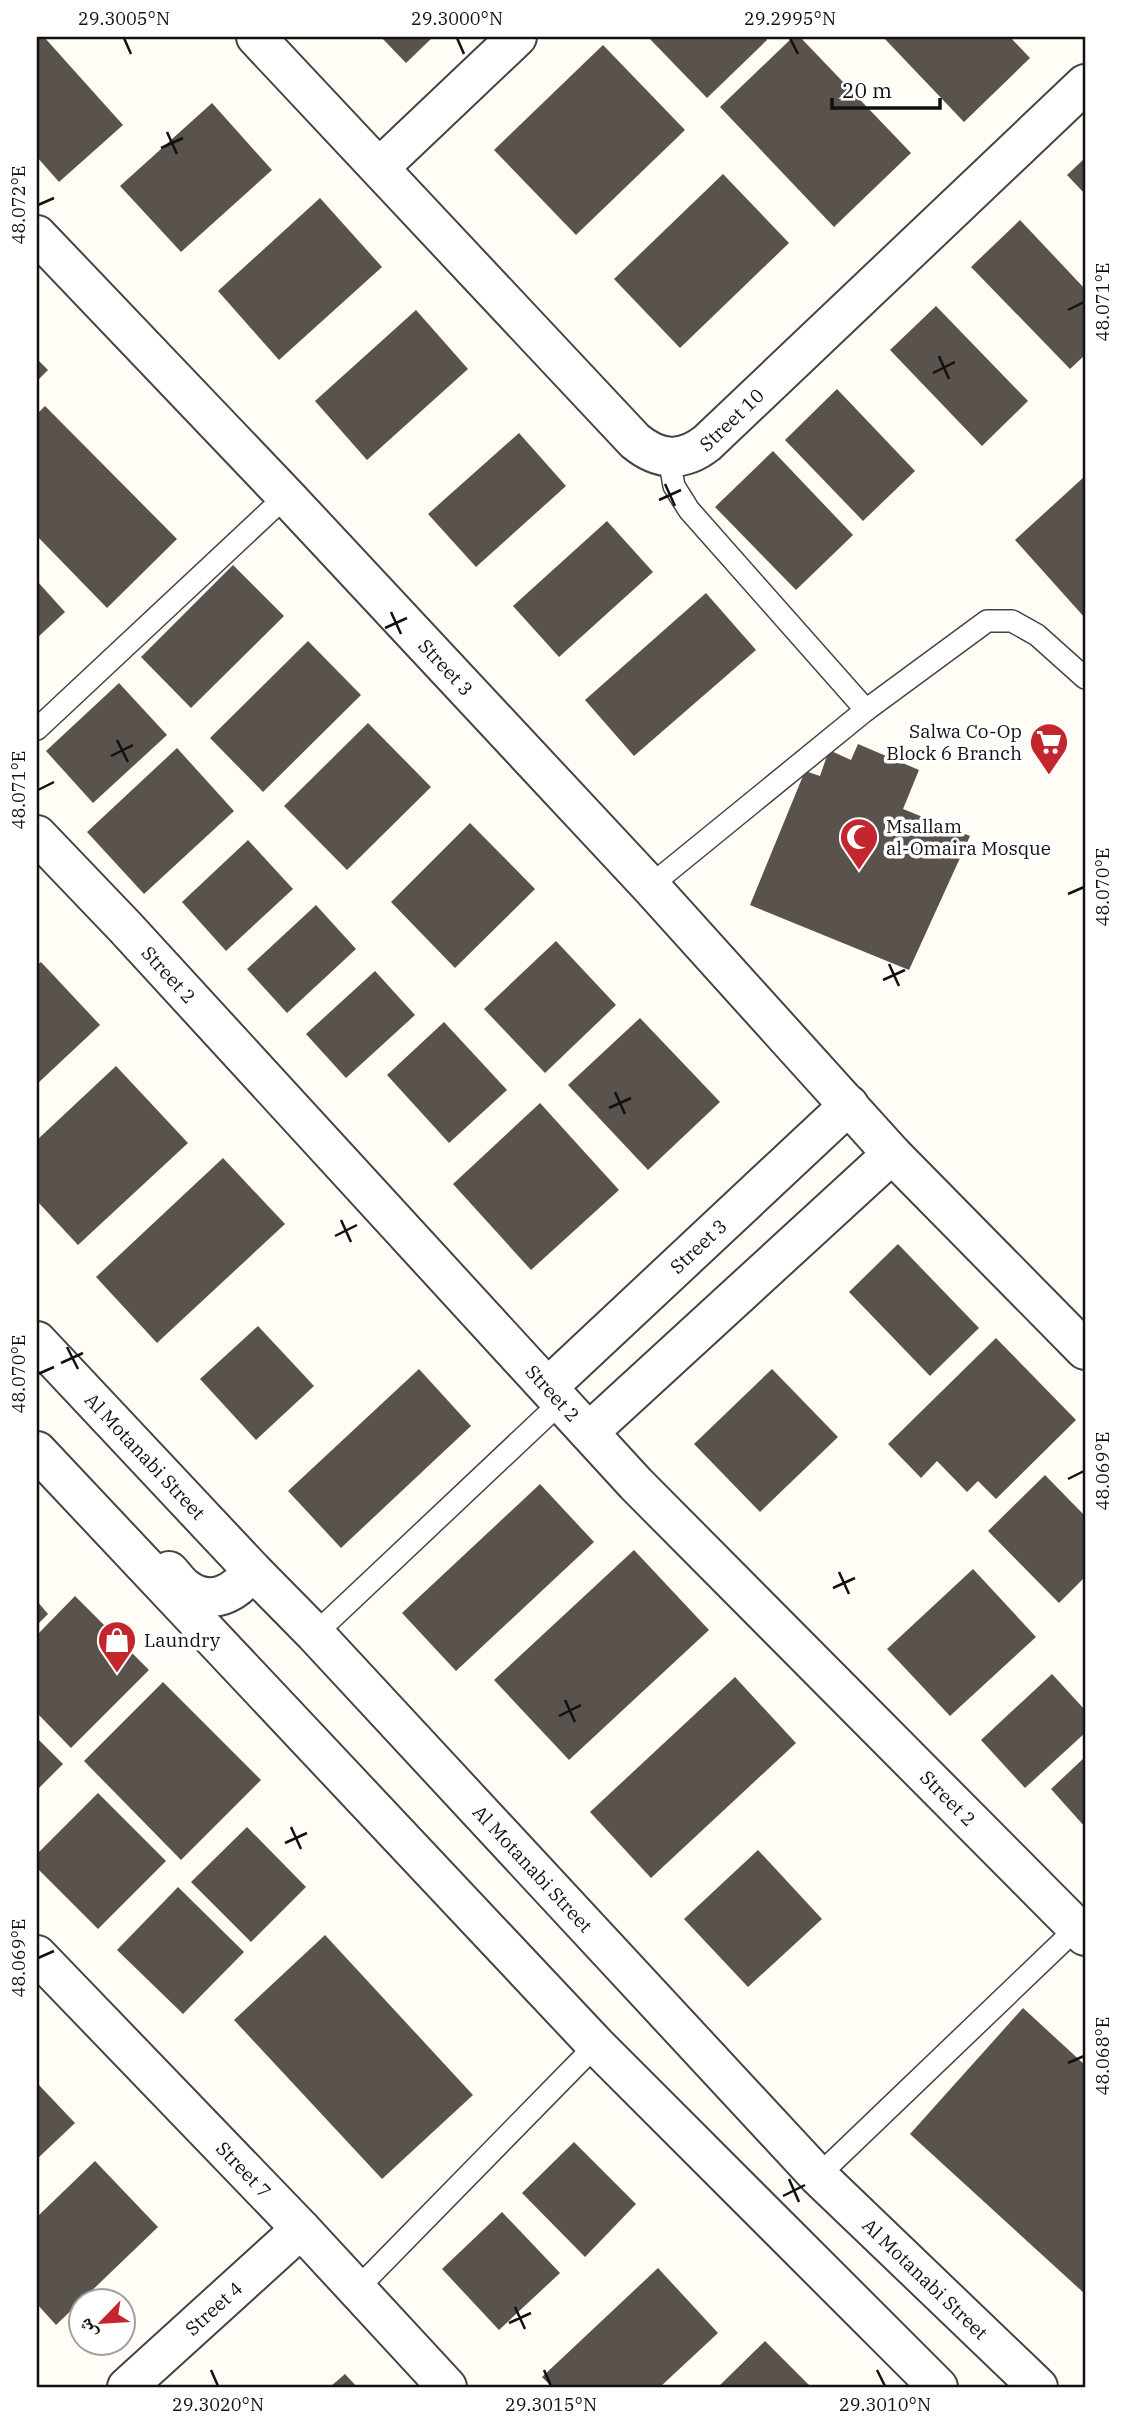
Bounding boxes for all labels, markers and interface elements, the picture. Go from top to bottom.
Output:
text: 29.3005°N [78,7,170,30]
text: 29.3000°N [411,7,503,30]
text: 29.2995°N [744,7,836,30]
scale bar [832,66,940,110]
text: 20 m [842,76,892,104]
text: 48.072°E [7,166,30,244]
text: 48.071°E [1091,263,1114,341]
street label: Street 10 [694,383,769,456]
street label: Street 3 [413,634,478,701]
place label: Salwa Co-Op Block 6 Branch [886,719,1022,765]
supermarket icon: Salwa Co-Op Block 6 Branch [1028,721,1070,776]
text: 48.071°E [7,751,30,829]
place label: Msallam al-Omaira Mosque [886,814,1051,860]
mosque icon: Msallam al-Omaira Mosque [838,816,880,871]
text: 48.070°E [1091,848,1114,926]
street label: Street 2 [137,941,201,1008]
street label: Street 3 [665,1214,732,1279]
text: 48.070°E [7,1335,30,1413]
street label: Street 2 [520,1360,585,1427]
street label: Al Motanabi Street [80,1388,211,1525]
text: 48.069°E [1091,1432,1114,1510]
shop icon: Laundry [96,1619,138,1674]
place label: Laundry [144,1628,221,1652]
street label: Street 2 [915,1765,981,1831]
street label: Al Motanabi Street [468,1800,598,1937]
text: 48.069°E [7,1919,30,1997]
text: 48.068°E [1091,2017,1114,2095]
street label: Street 7 [211,2136,276,2203]
street label: Al Motanabi Street [857,2213,993,2345]
street label: Street 4 [180,2276,247,2341]
north arrow [66,2288,136,2358]
text: ش [71,2315,102,2343]
text: 29.3020°N [172,2393,264,2416]
text: 29.3015°N [505,2393,597,2416]
text: 29.3010°N [839,2393,931,2416]

